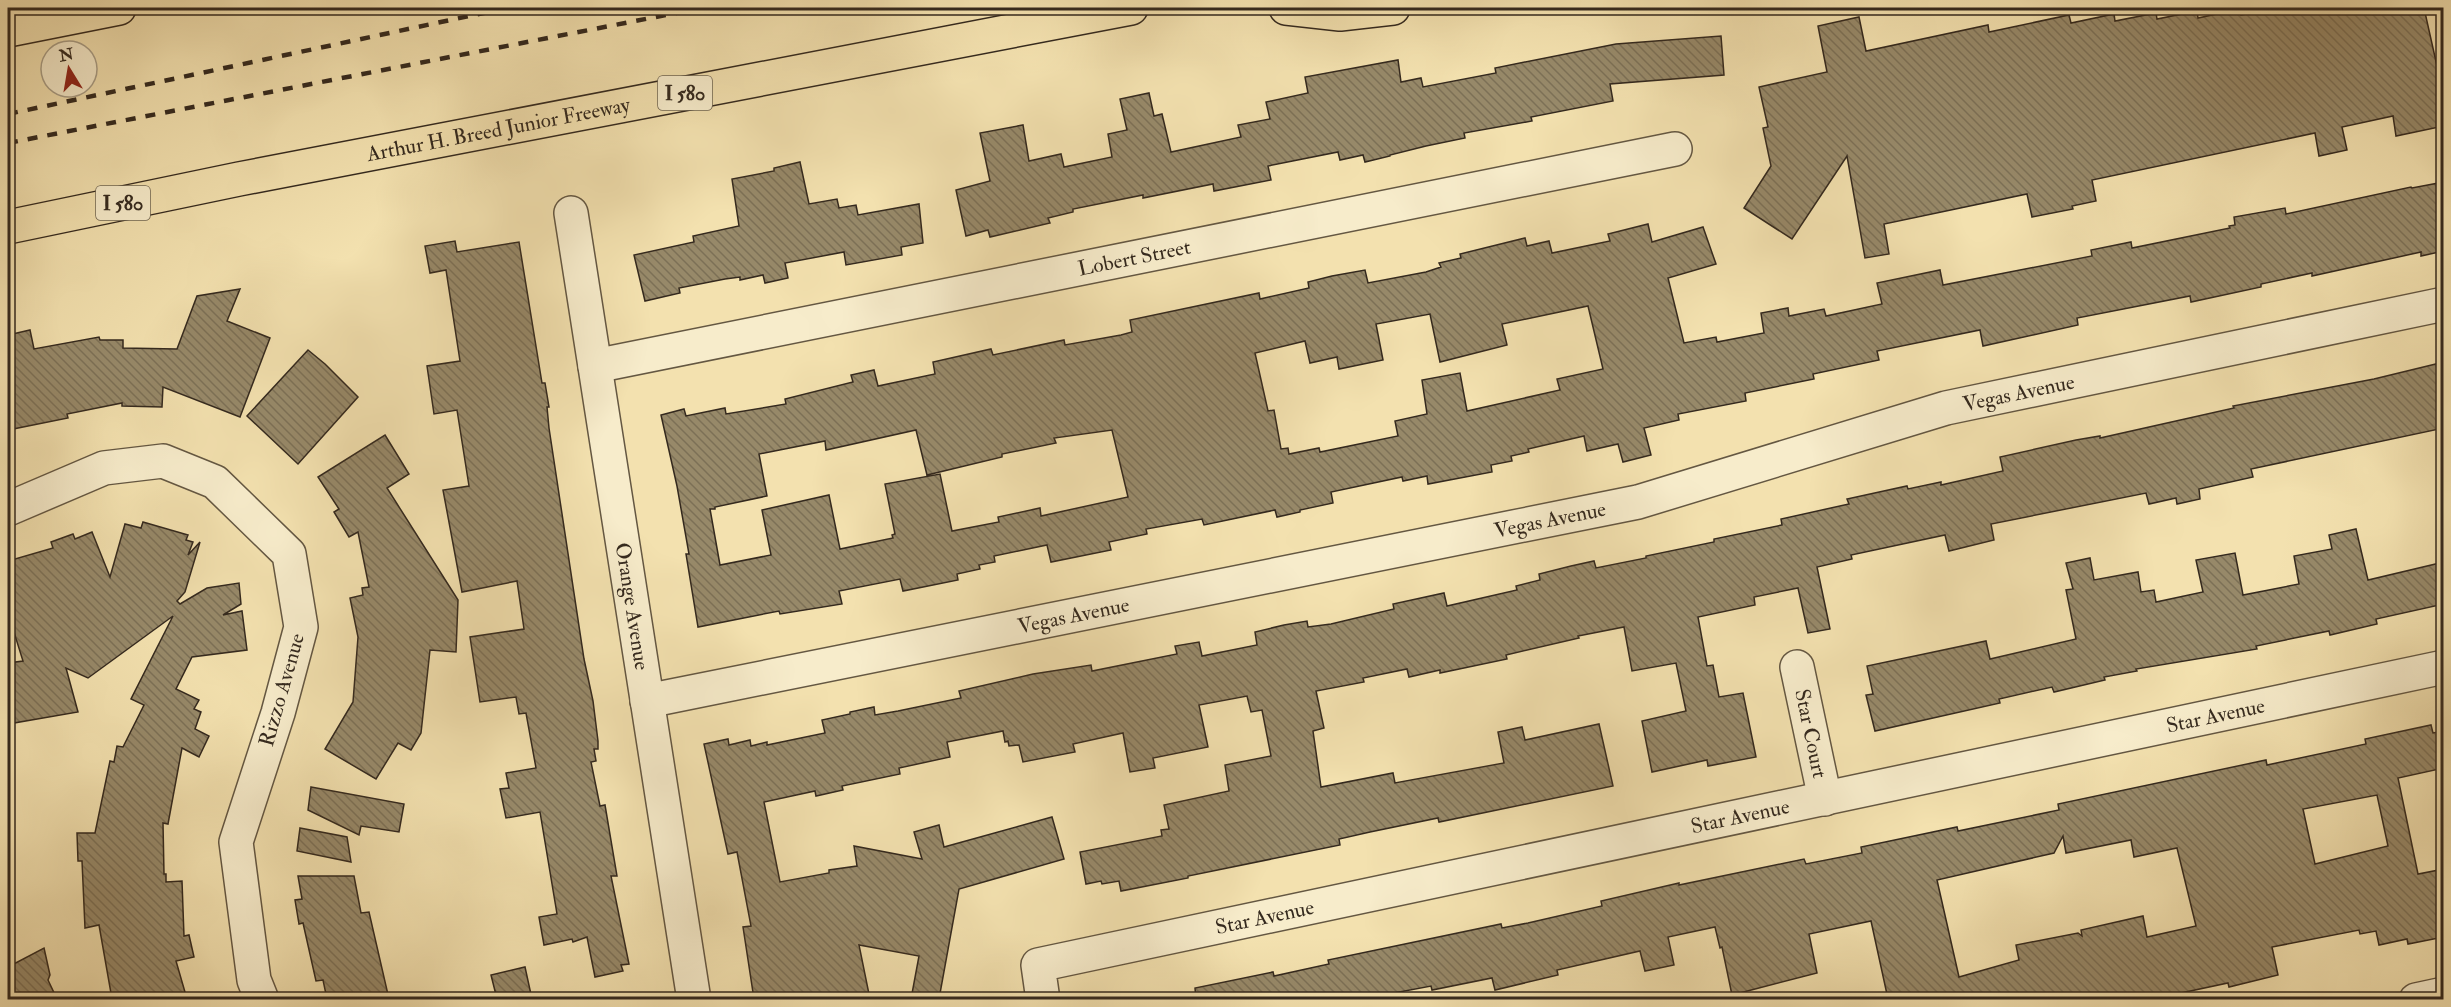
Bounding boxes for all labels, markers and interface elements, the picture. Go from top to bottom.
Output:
north arrow [39,39,99,99]
text: N [56,44,76,67]
road number: I 580 [658,76,712,110]
street label: Arthur H. Breed Junior Freeway [363,91,633,168]
road number: I 580 [96,186,150,220]
street label: Lobert Street [1076,233,1193,282]
street label: Vegas Avenue [1960,368,2077,418]
street label: Vegas Avenue [1492,495,1608,544]
street label: Orange Avenue [609,541,656,672]
street label: Vegas Avenue [1015,591,1132,640]
street label: Rizzo Avenue [253,630,311,750]
street label: Star Court [1789,686,1834,781]
street label: Star Avenue [2164,692,2268,739]
street label: Star Avenue [1688,793,1792,840]
street label: Star Avenue [1213,893,1317,941]

